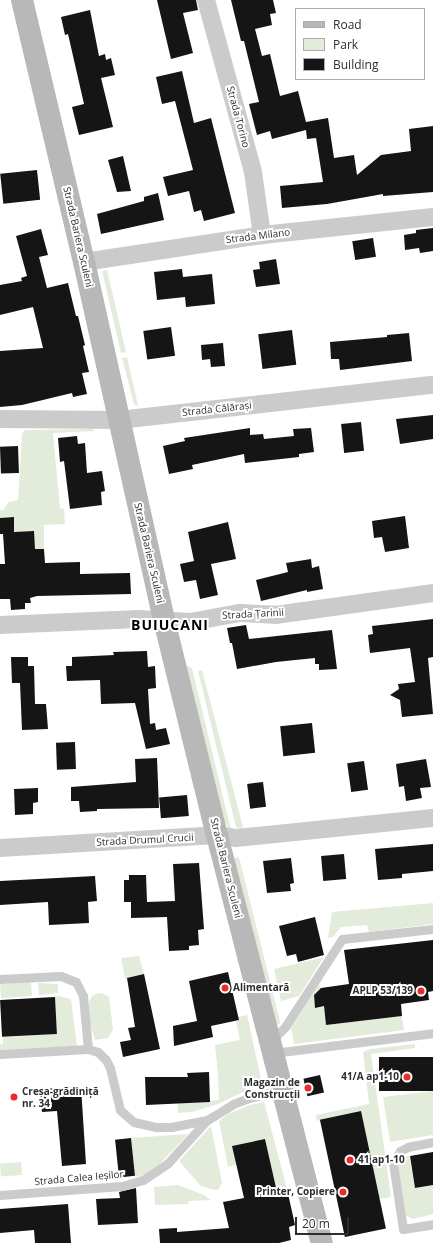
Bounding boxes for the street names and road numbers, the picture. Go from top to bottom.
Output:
street label: Strada Torino [224,85,252,149]
street label: Strada Bariera Sculeni [61,186,95,288]
street label: Strada Milano [225,226,291,246]
street label: Strada Călărași [182,399,252,419]
street label: Strada Bariera Sculeni [132,502,166,604]
street label: Strada Țarinii [222,606,284,622]
street label: Strada Bariera Sculeni [208,817,244,919]
street label: Strada Drumul Crucii [96,831,194,849]
street label: Strada Calea Ieșilor [34,1168,124,1188]

